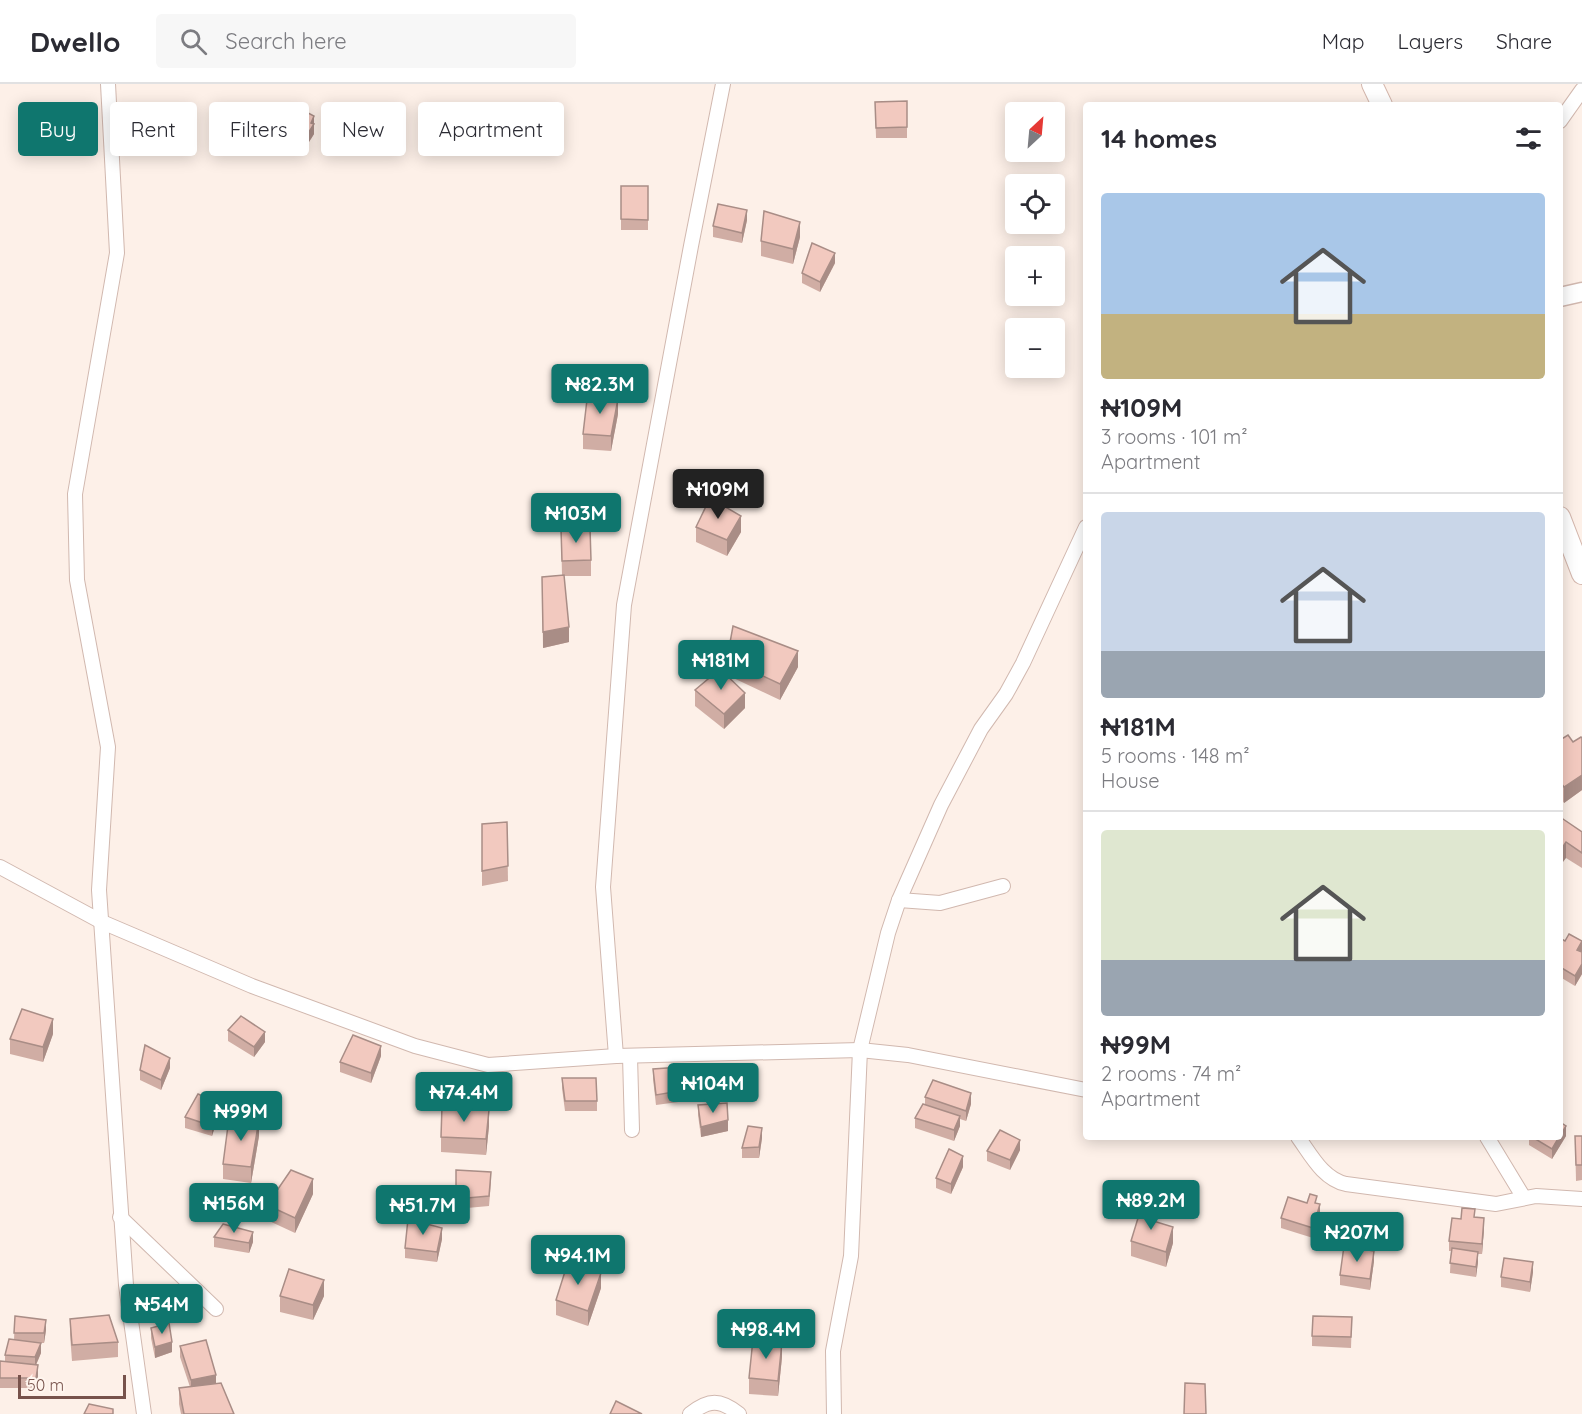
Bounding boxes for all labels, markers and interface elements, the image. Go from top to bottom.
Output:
search box [156,14,576,68]
text: Dwello [30,24,120,59]
icon: search [177,25,210,58]
text: Search here [225,27,347,55]
text: Map [1322,28,1365,54]
text: Layers [1398,28,1463,54]
text: Share [1496,28,1552,54]
chip: Buy [18,102,98,156]
chip: Rent [110,102,197,156]
chip: Filters [209,102,309,156]
chip: New [321,102,406,156]
chip: Apartment [418,102,564,156]
north arrow [1005,102,1065,162]
map controls [1005,102,1065,378]
text: 14 homes [1101,122,1217,155]
icon: filters [1512,122,1545,155]
button: locate [1005,174,1065,234]
icon: home [1269,232,1377,340]
button: + [1005,246,1065,306]
button: − [1005,318,1065,378]
pin: ₦82.3M [551,364,649,415]
text: ₦82.3M [565,371,635,396]
text: ₦109M [1101,391,1182,424]
text: 3 rooms · 101 m² [1101,424,1248,449]
text: Apartment [1101,449,1201,474]
pin: ₦109M [676,469,760,520]
text: ₦109M [687,476,749,501]
pin: ₦103M [534,493,618,544]
text: ₦103M [545,500,607,525]
icon: home [1269,551,1377,659]
pin: ₦181M [679,640,763,691]
text: ₦181M [692,647,750,672]
text: ₦181M [1101,710,1176,743]
text: 5 rooms · 148 m² [1101,743,1250,768]
text: House [1101,768,1160,793]
icon: home [1269,869,1377,977]
text: ₦99M [1101,1028,1171,1061]
text: 2 rooms · 74 m² [1101,1061,1241,1086]
pin: ₦104M [671,1063,755,1114]
text: ₦104M [682,1070,744,1095]
pin: ₦74.4M [415,1072,513,1123]
text: ₦74.4M [429,1079,499,1104]
text: Apartment [1101,1086,1201,1111]
pin: ₦99M [205,1091,277,1142]
text: ₦99M [214,1098,268,1123]
pin: ₦89.2M [1102,1180,1200,1231]
pin: ₦156M [192,1183,276,1234]
pin: ₦51.7M [374,1185,472,1236]
text: ₦89.2M [1117,1187,1185,1212]
text: ₦156M [203,1190,265,1215]
text: ₦51.7M [390,1192,456,1217]
pin: ₦207M [1315,1212,1399,1263]
text: ₦207M [1325,1219,1389,1244]
pin: ₦94.1M [529,1235,627,1286]
text: ₦94.1M [545,1242,611,1267]
pin: ₦54M [126,1284,198,1335]
text: ₦54M [135,1291,189,1316]
pin: ₦98.4M [717,1309,815,1360]
text: ₦98.4M [731,1316,801,1341]
scale bar [18,1372,126,1400]
text: 50 m [27,1375,64,1395]

